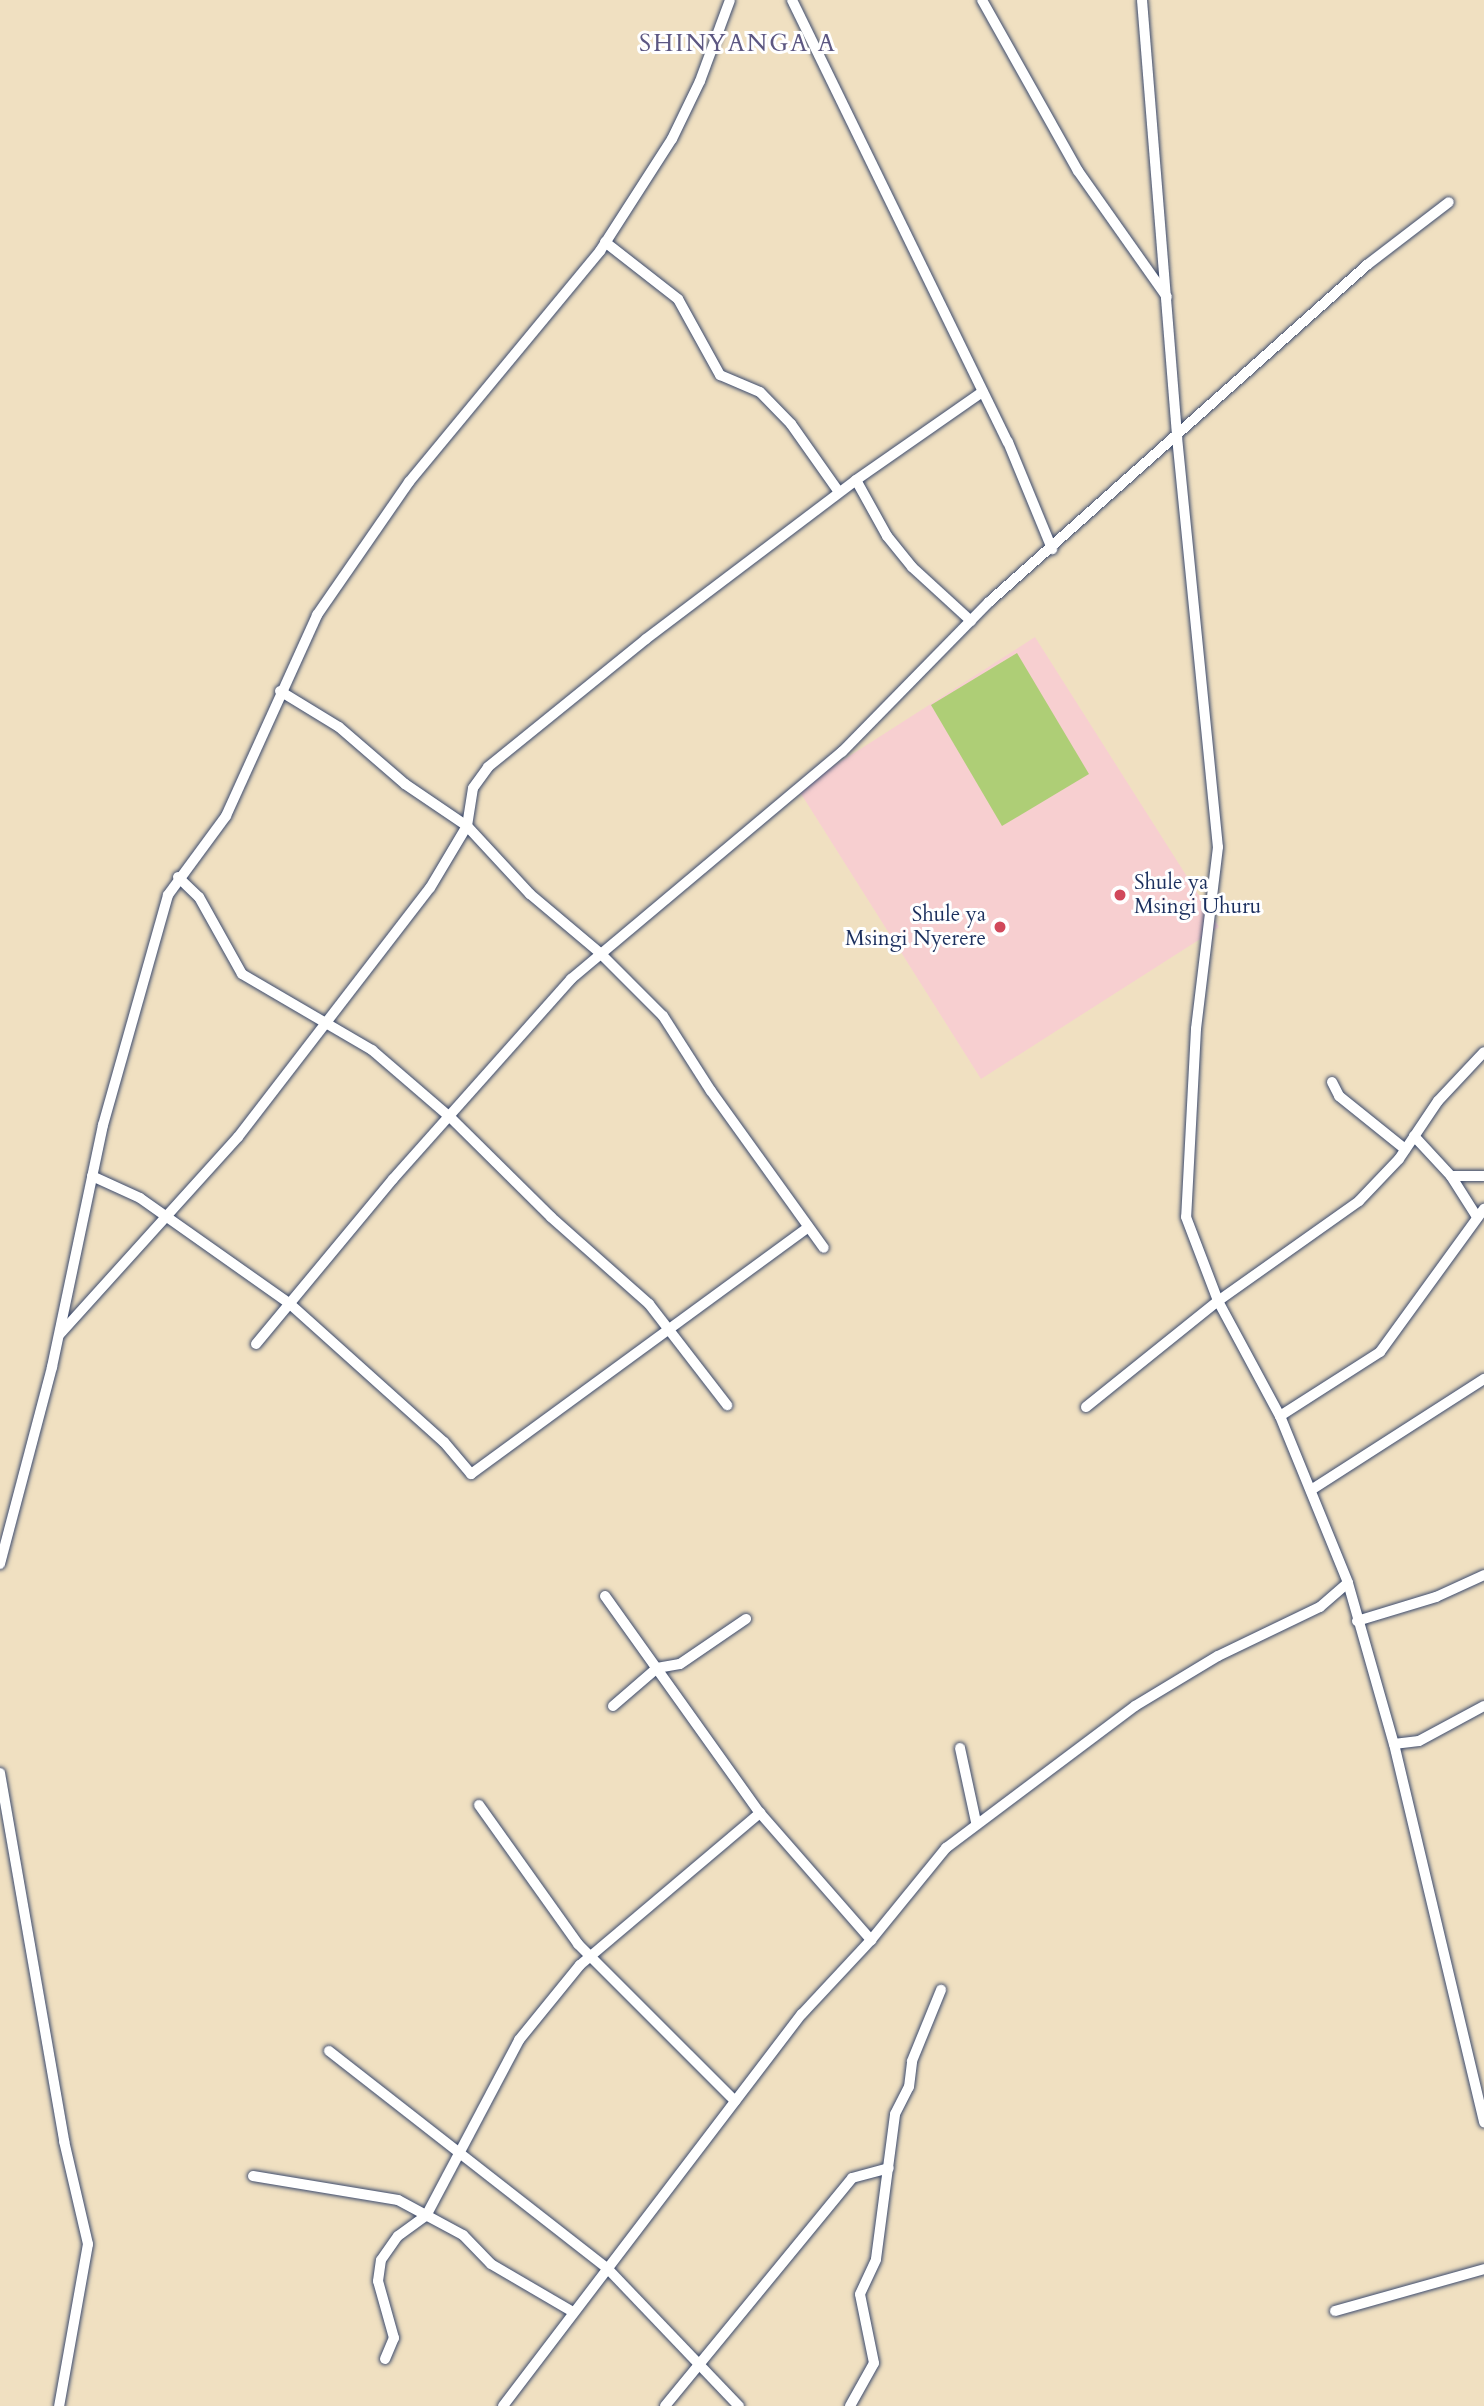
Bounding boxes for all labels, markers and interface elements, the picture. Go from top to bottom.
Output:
district label: SHINYANGA A [640,30,836,58]
place label: Shule ya Msingi Uhuru [1134,870,1261,920]
marker: Shule ya Msingi Uhuru [1112,887,1128,903]
place label: Shule ya Msingi Nyerere [845,902,986,952]
marker: Shule ya Msingi Nyerere [992,919,1008,935]

